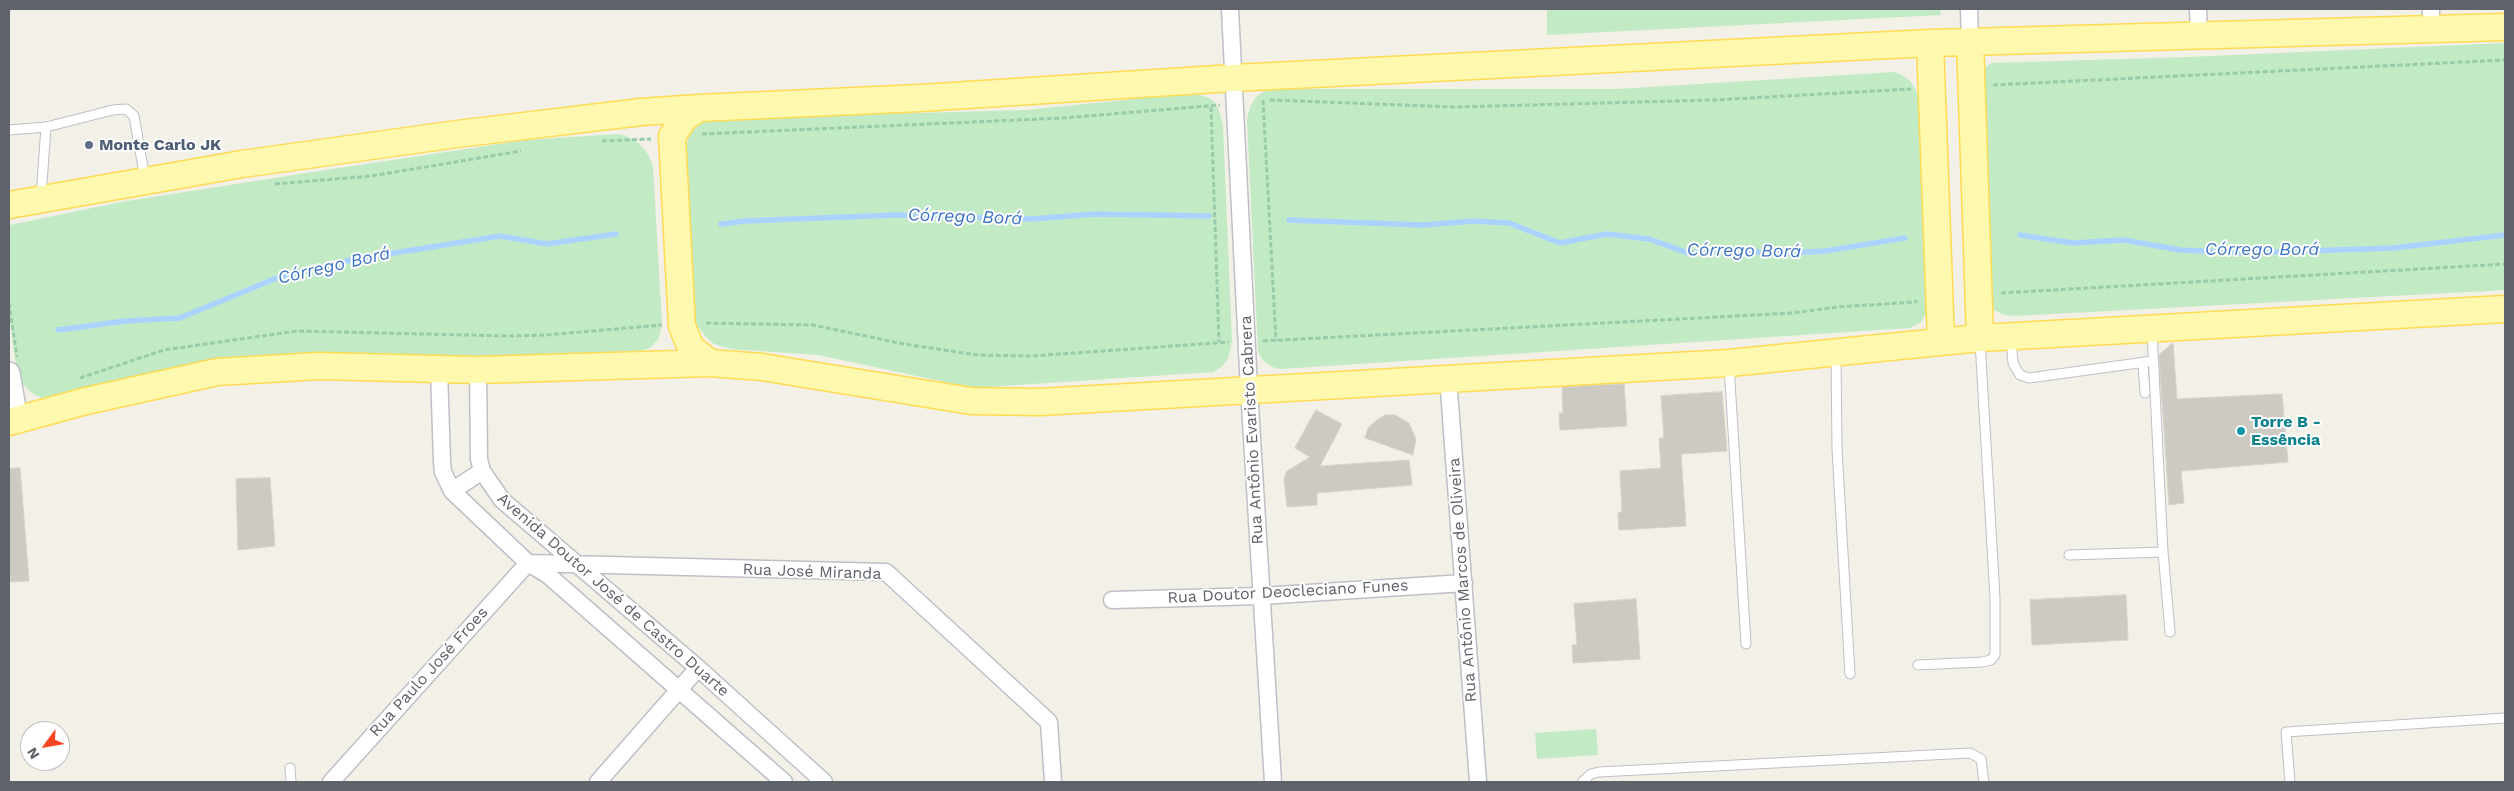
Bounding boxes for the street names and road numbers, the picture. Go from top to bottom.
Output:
street label: Rua Antônio Evaristo Cabrera [1236,315,1268,545]
street label: Rua Antônio Marcos de Oliveira [1445,457,1481,703]
street label: Avenida Doutor José de Castro Duarte [493,489,733,701]
street label: Rua José Miranda [742,560,882,584]
street label: Rua Doutor Deocleciano Funes [1167,576,1409,608]
street label: Rua Paulo José Froes [366,603,492,741]

